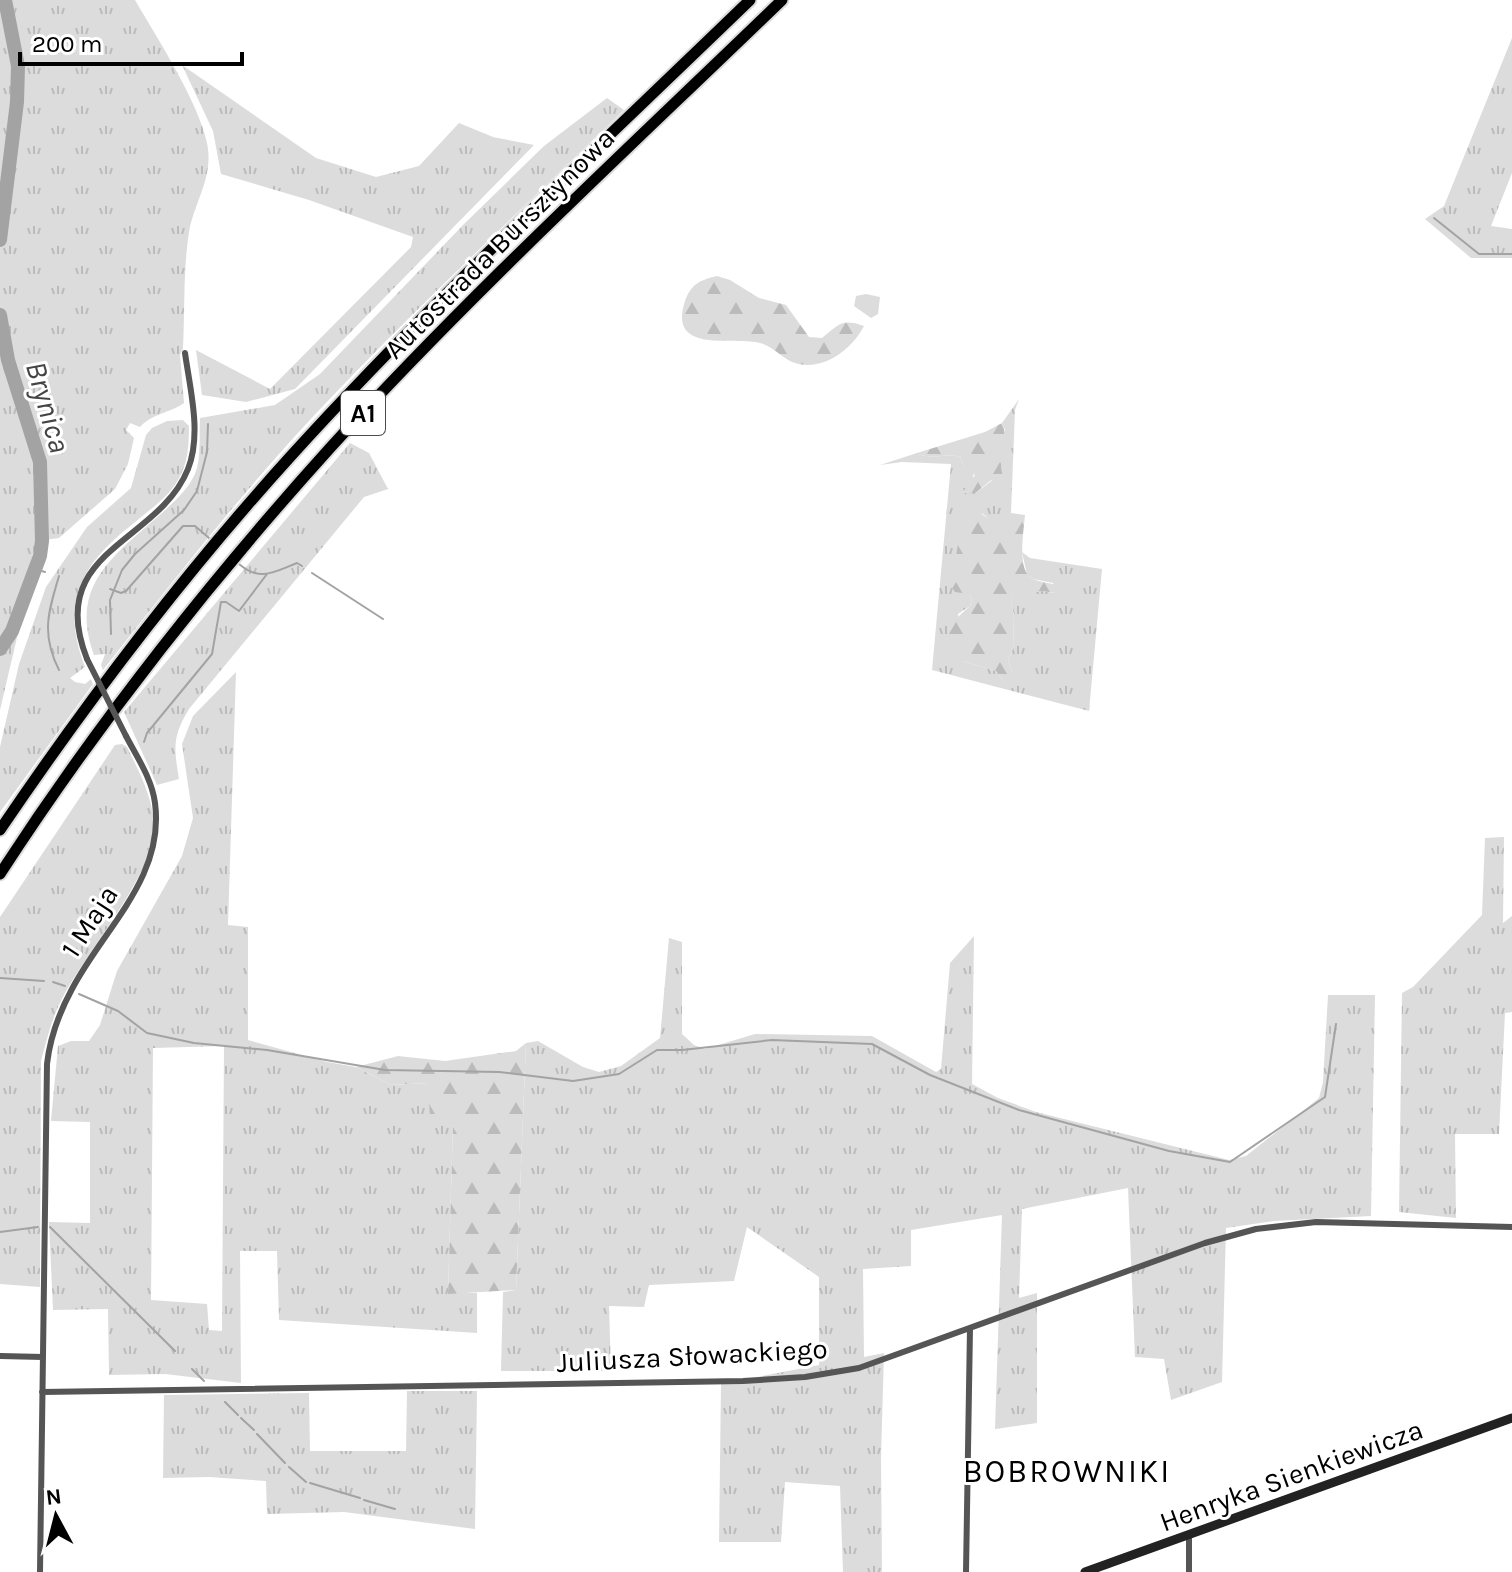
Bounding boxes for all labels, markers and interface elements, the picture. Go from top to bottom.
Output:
scale bar [20,16,242,66]
text: 200 m [32,30,103,58]
street label: Autostrada Bursztynowa [377,121,621,365]
water label: Brynica [18,357,78,457]
road number: A1 [341,391,385,435]
street label: 1 Maja [54,879,125,963]
street label: Juliusza Słowackiego [556,1332,828,1379]
street label: Henryka Sienkiewicza [1155,1412,1427,1538]
district label: BOBROWNIKI [963,1453,1171,1490]
north arrow [16,1476,96,1556]
text: N [44,1483,63,1511]

